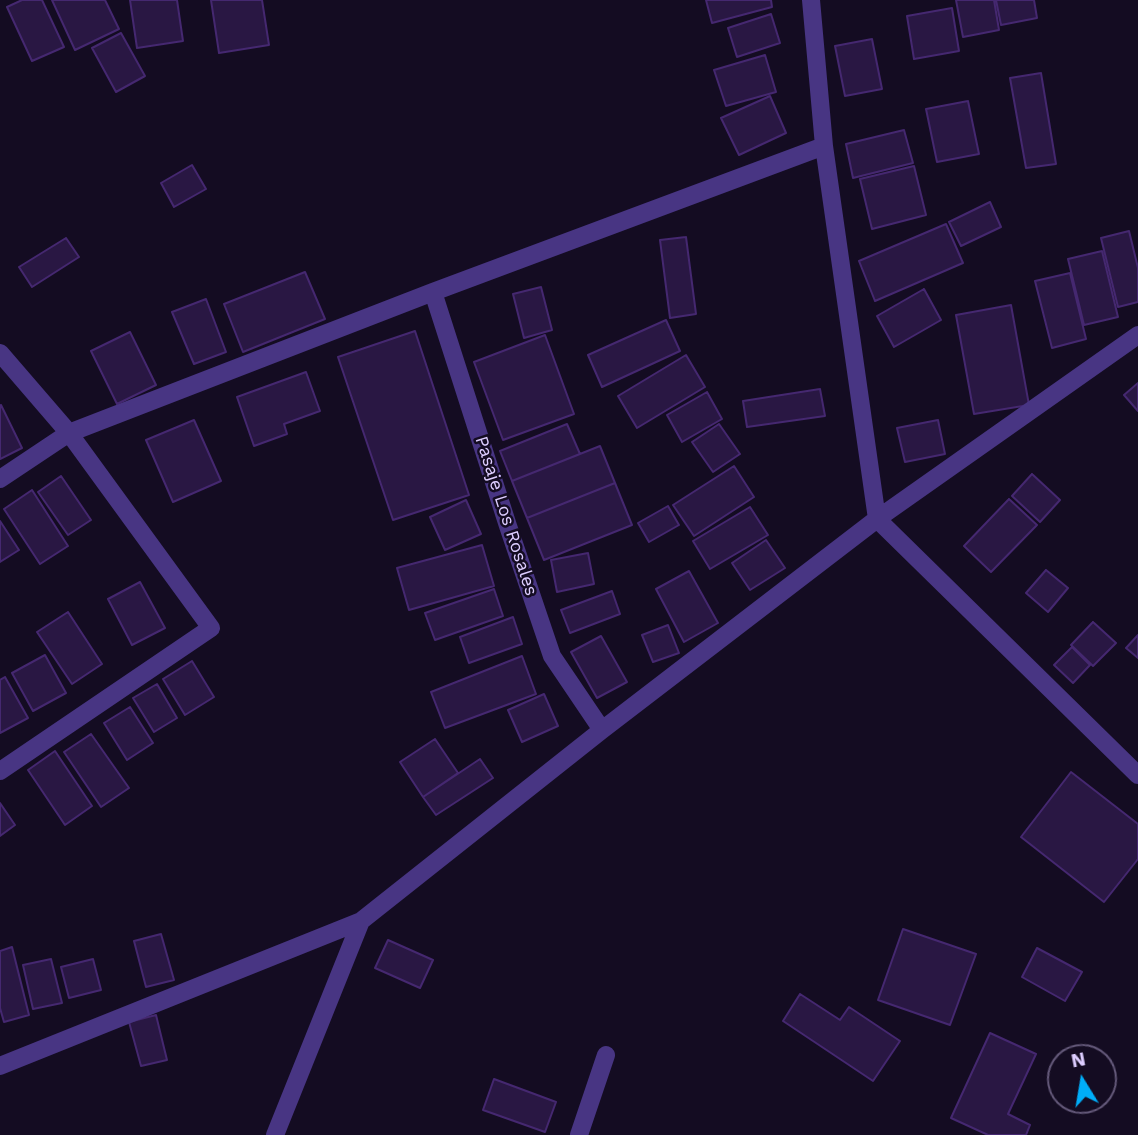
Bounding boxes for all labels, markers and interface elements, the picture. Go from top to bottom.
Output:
street label: Pasaje Los Rosales [470,433,542,599]
north arrow [1047,1044,1117,1114]
text: N [1069,1047,1087,1072]

